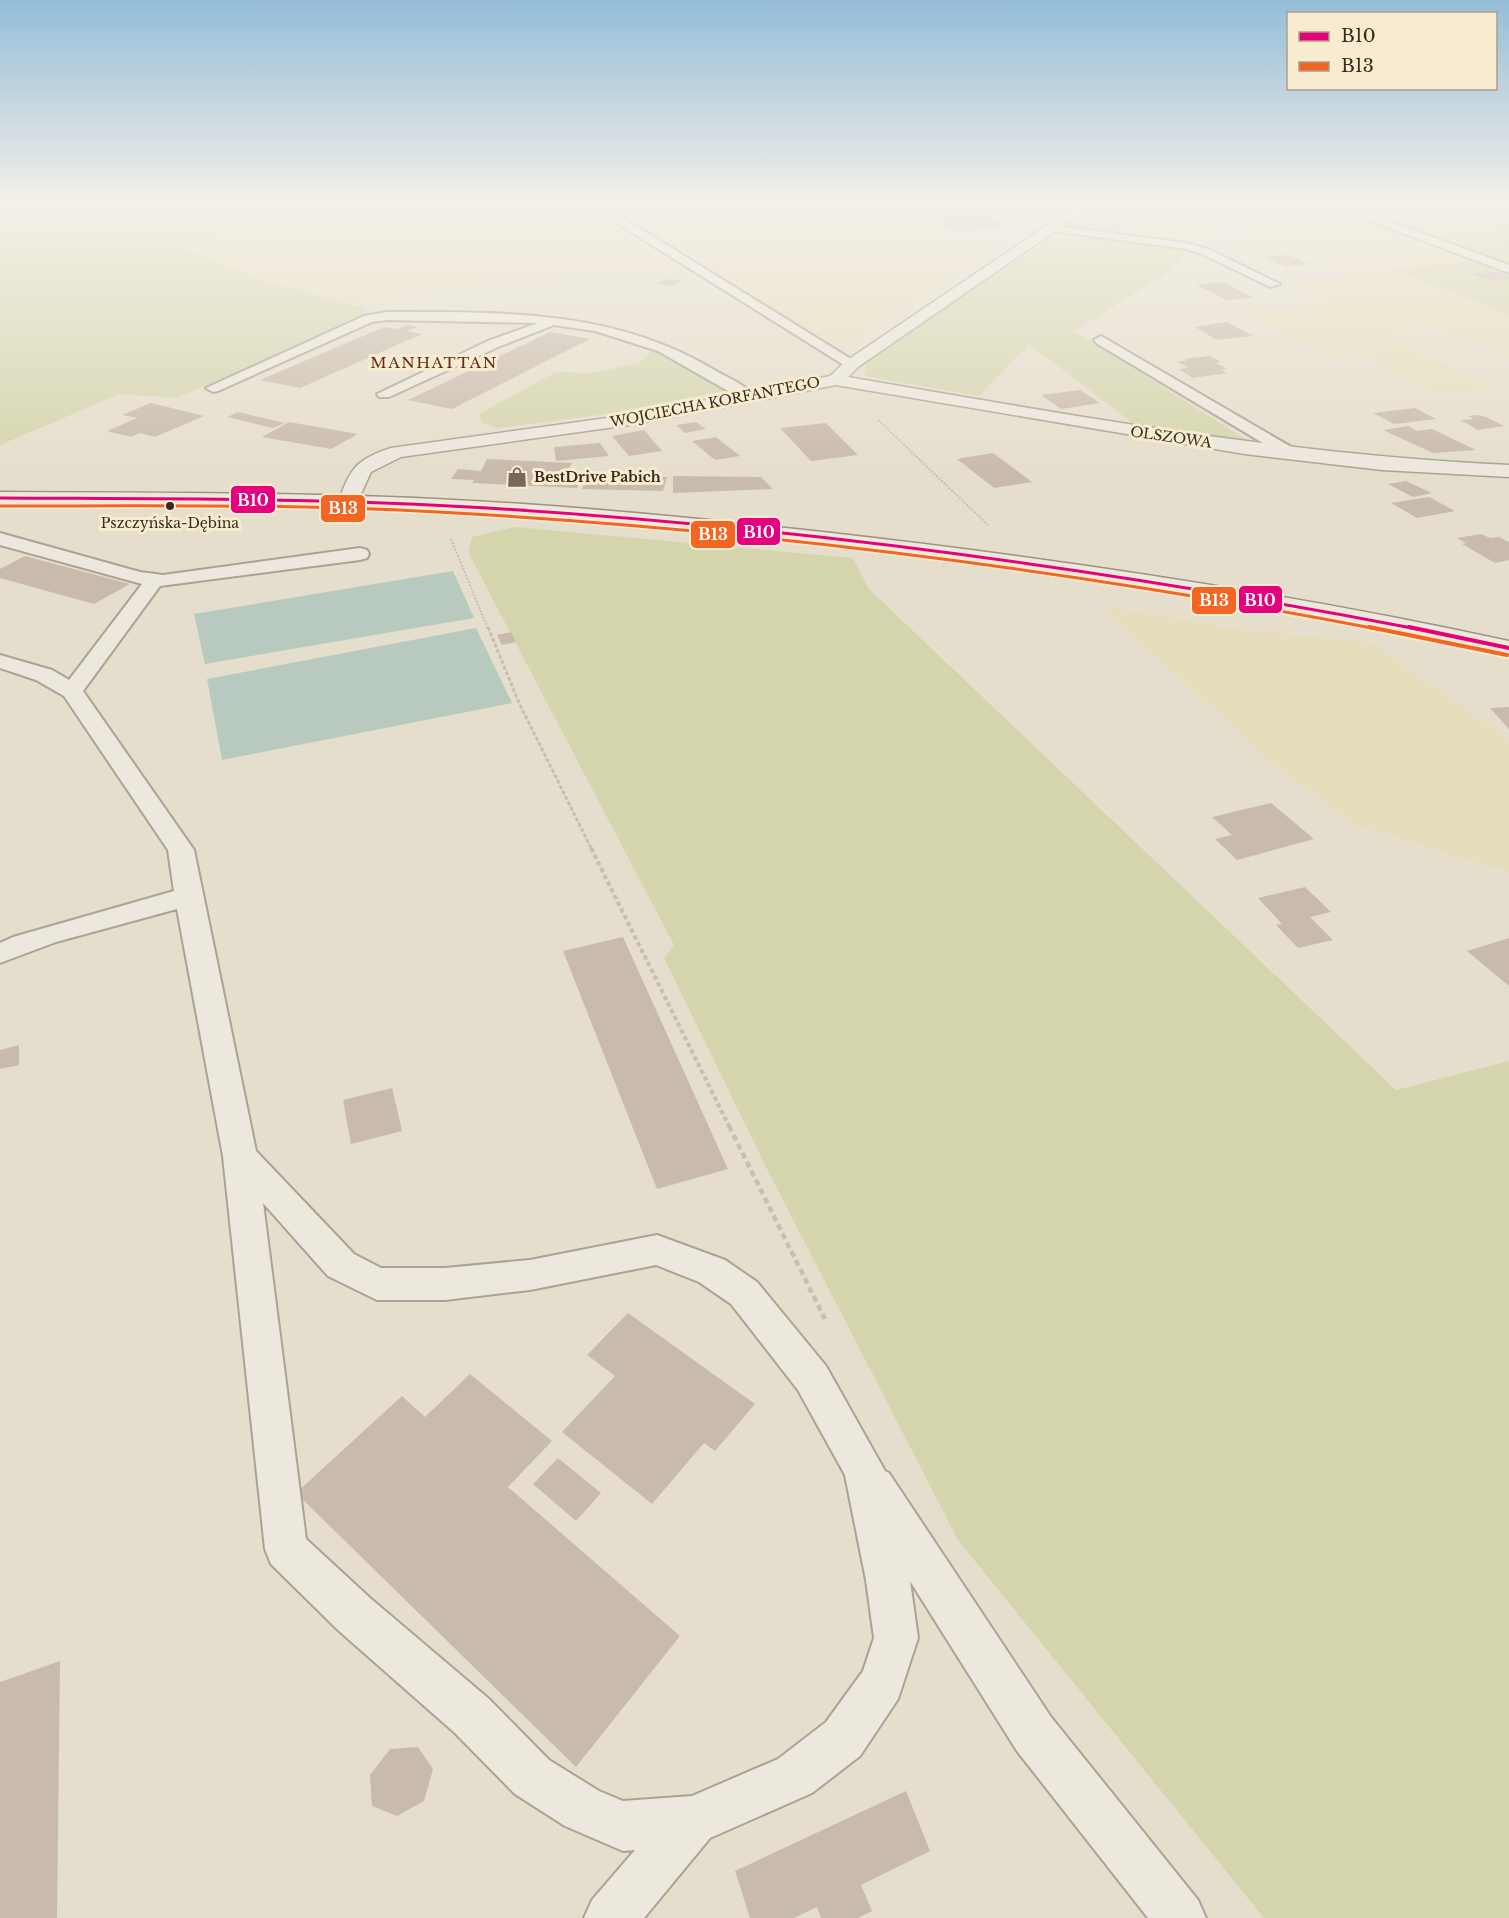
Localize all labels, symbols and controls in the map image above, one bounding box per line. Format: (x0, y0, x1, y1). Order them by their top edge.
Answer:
legend (1287, 12, 1497, 90)
text: B10 (1341, 25, 1376, 47)
text: B13 (1341, 55, 1374, 77)
district label: MANHATTAN (370, 353, 498, 372)
street label: WOJCIECHA KORFANTEGO (608, 373, 821, 431)
street label: OLSZOWA (1129, 422, 1213, 452)
shop icon: BestDrive Pabich (505, 465, 529, 489)
place label: BestDrive Pabich (534, 468, 661, 486)
line badge: B10 (230, 485, 276, 514)
text: B10 (237, 490, 269, 510)
line badge: B13 (320, 494, 366, 523)
text: B13 (328, 498, 358, 518)
marker: Pszczyńska-Dębina (164, 500, 176, 512)
place label: Pszczyńska-Dębina (101, 514, 239, 532)
line badge: B10 (736, 517, 781, 546)
line badge: B13 (690, 520, 736, 549)
text: B10 (743, 522, 775, 542)
text: B13 (698, 524, 728, 544)
line badge: B10 (1238, 585, 1283, 614)
line badge: B13 (1191, 586, 1237, 615)
text: B13 (1199, 590, 1229, 610)
text: B10 (1244, 590, 1276, 610)

